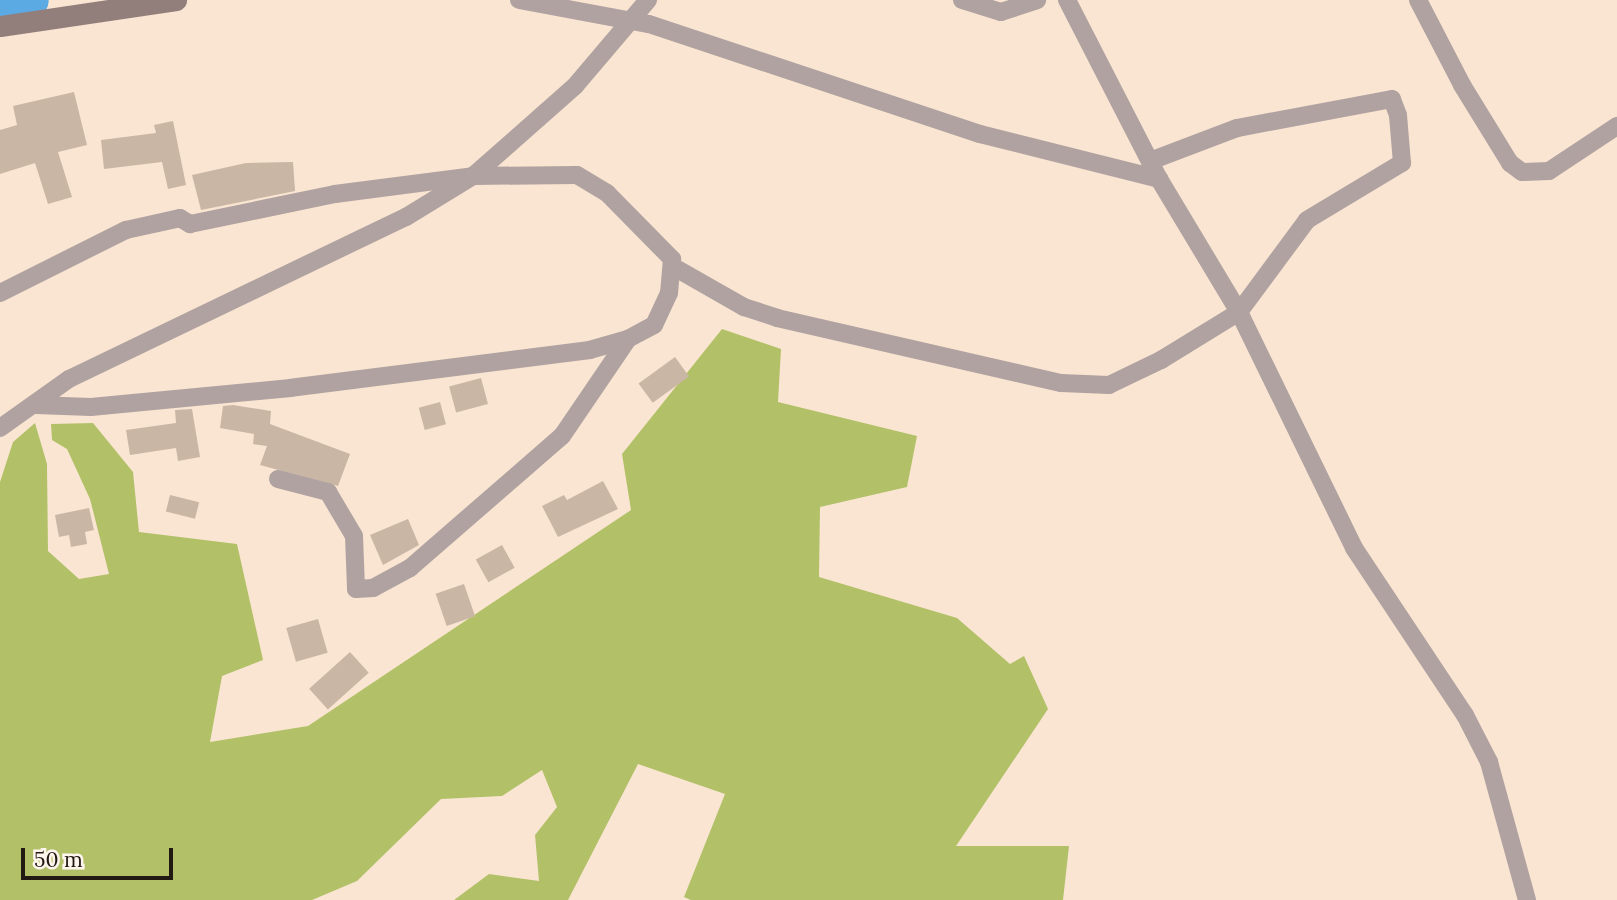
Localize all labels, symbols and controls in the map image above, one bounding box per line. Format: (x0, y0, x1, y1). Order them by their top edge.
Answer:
scale bar (24, 834, 177, 878)
text: 50 m (34, 846, 83, 873)

